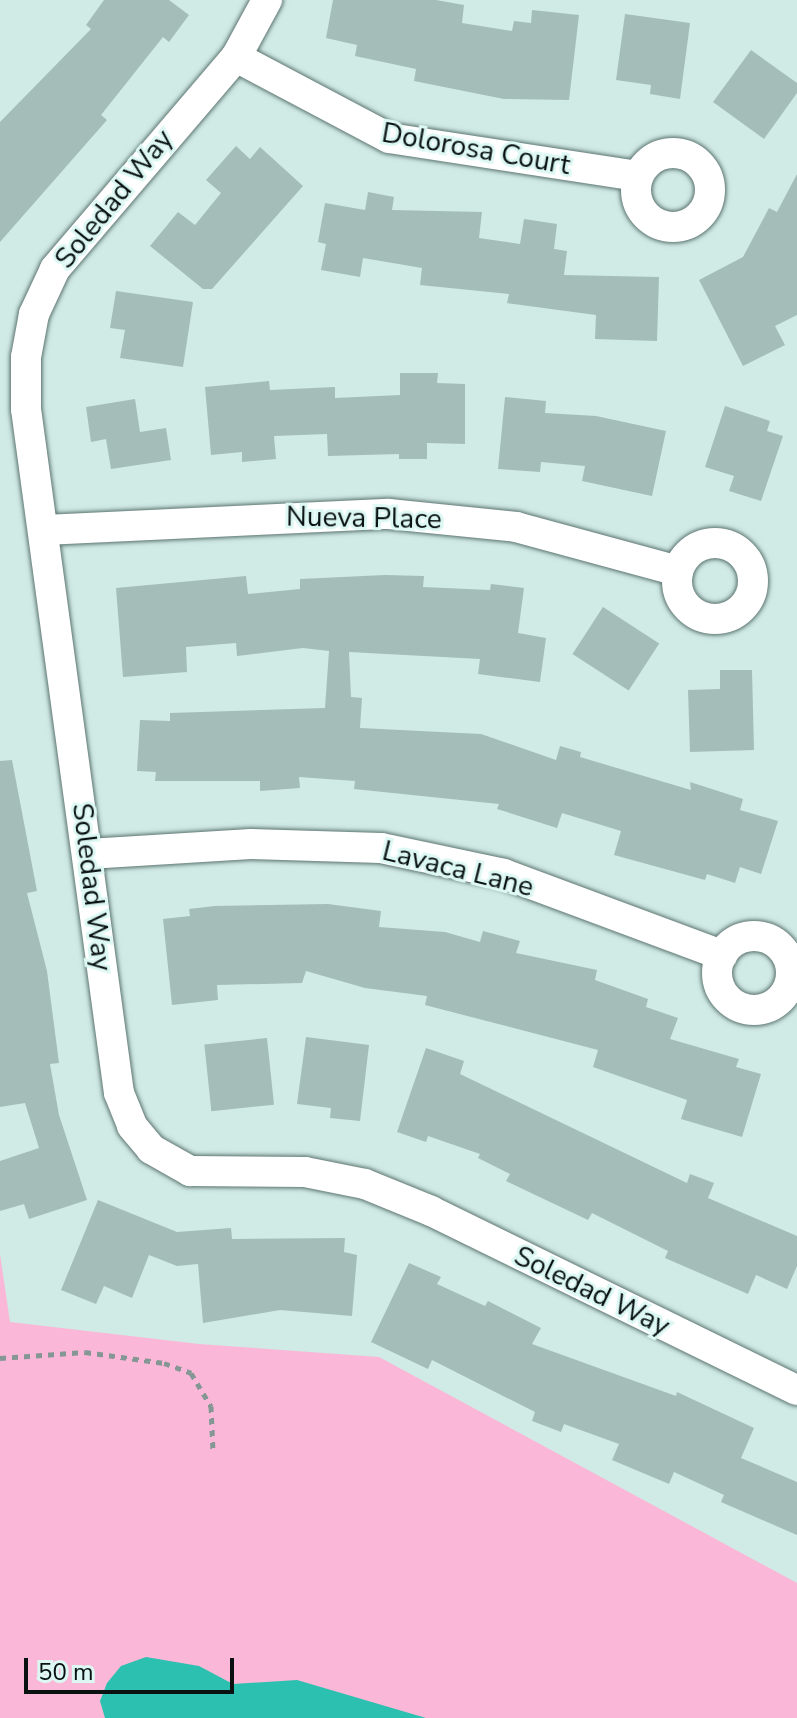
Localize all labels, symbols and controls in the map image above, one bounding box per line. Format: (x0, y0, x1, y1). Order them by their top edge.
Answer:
street label: Dolorosa Court (379, 116, 573, 182)
street label: Soledad Way (48, 123, 180, 275)
street label: Nueva Place (286, 500, 442, 536)
street label: Soledad Way (65, 801, 119, 973)
street label: Lavaca Lane (379, 834, 537, 904)
street label: Soledad Way (509, 1239, 675, 1343)
scale bar (28, 1642, 238, 1692)
text: 50 m (38, 1656, 94, 1688)

